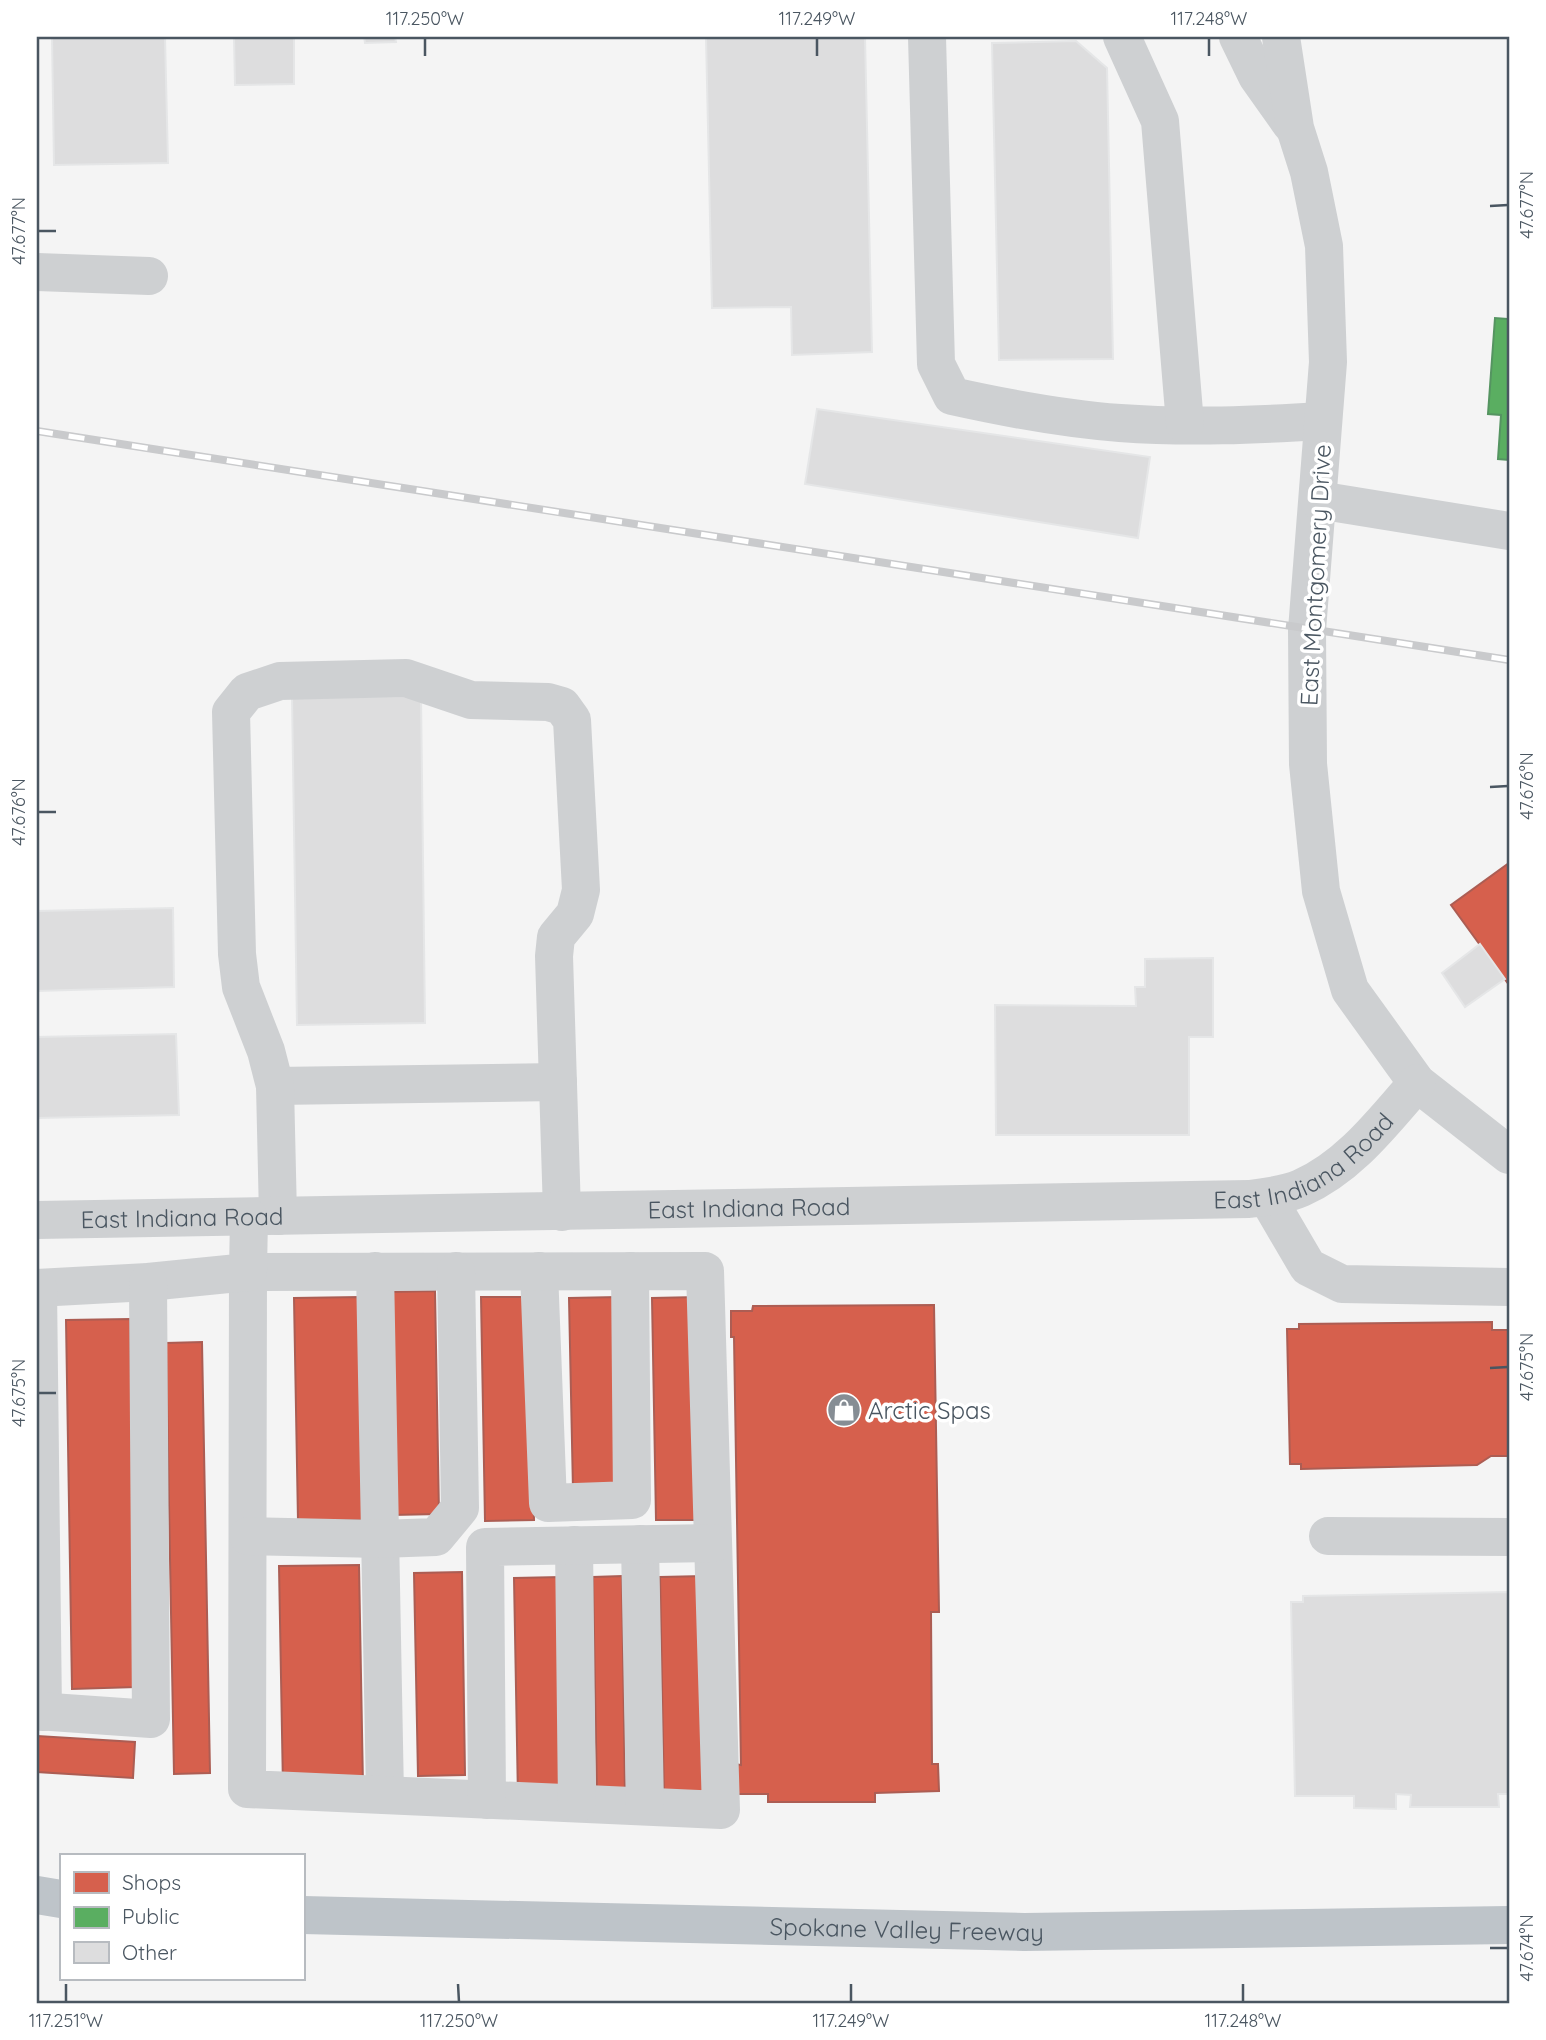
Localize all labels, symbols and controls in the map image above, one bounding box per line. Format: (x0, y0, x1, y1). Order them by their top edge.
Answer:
text: 117.250°W (386, 7, 464, 30)
text: 117.249°W (779, 7, 855, 30)
text: 117.248°W (1171, 7, 1247, 30)
text: 47.677°N (1515, 171, 1538, 239)
text: 47.677°N (7, 197, 30, 265)
street label: East Montgomery Drive (1293, 443, 1337, 707)
text: 47.676°N (1515, 752, 1538, 820)
text: 47.676°N (7, 778, 30, 846)
street label: East Indiana Road (1213, 1106, 1400, 1215)
street label: East Indiana Road (647, 1191, 851, 1224)
street label: East Indiana Road (80, 1201, 284, 1234)
text: 47.675°N (1515, 1333, 1538, 1401)
text: 47.675°N (7, 1359, 30, 1427)
shop icon: Arctic Spas (825, 1391, 863, 1429)
place label: Arctic Spas (868, 1395, 991, 1425)
legend (60, 1854, 304, 1980)
text: Shops (122, 1869, 181, 1895)
text: Public (122, 1903, 179, 1929)
street label: Spokane Valley Freeway (769, 1911, 1044, 1947)
text: 47.674°N (1515, 1914, 1538, 1982)
text: Other (122, 1939, 177, 1965)
text: 117.251°W (29, 2009, 103, 2032)
text: 117.250°W (420, 2009, 498, 2032)
text: 117.249°W (813, 2009, 889, 2032)
text: 117.248°W (1205, 2009, 1281, 2032)

